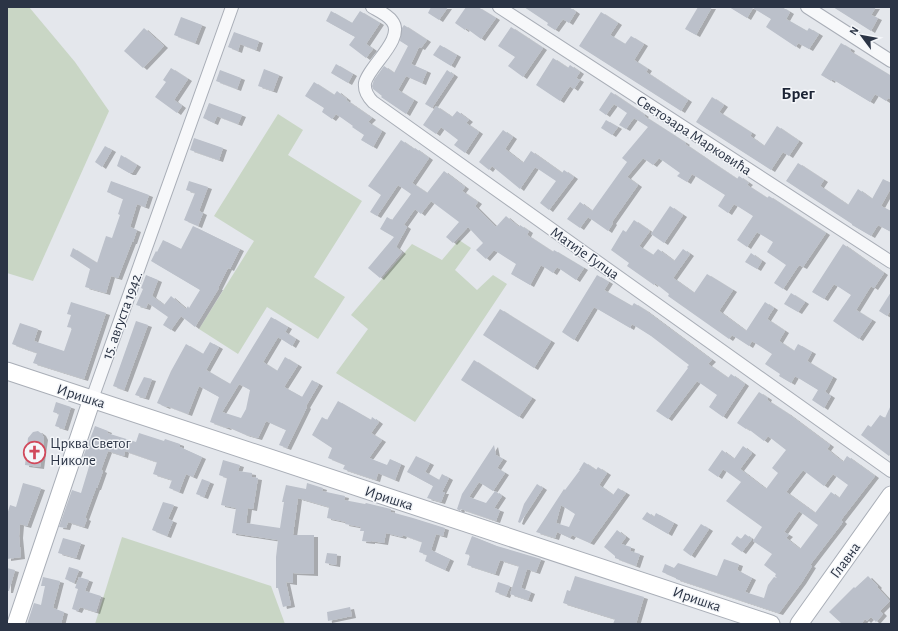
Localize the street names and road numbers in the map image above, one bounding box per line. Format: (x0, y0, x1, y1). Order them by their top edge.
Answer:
street label: Светозара Марковића (633, 93, 754, 178)
street label: Матије Гупца (548, 224, 622, 283)
street label: 15. августа 1942. (100, 269, 145, 361)
street label: Иришка (55, 382, 107, 411)
street label: Иришка (363, 484, 415, 513)
street label: Главна (827, 539, 863, 581)
street label: Иришка (671, 584, 723, 615)

